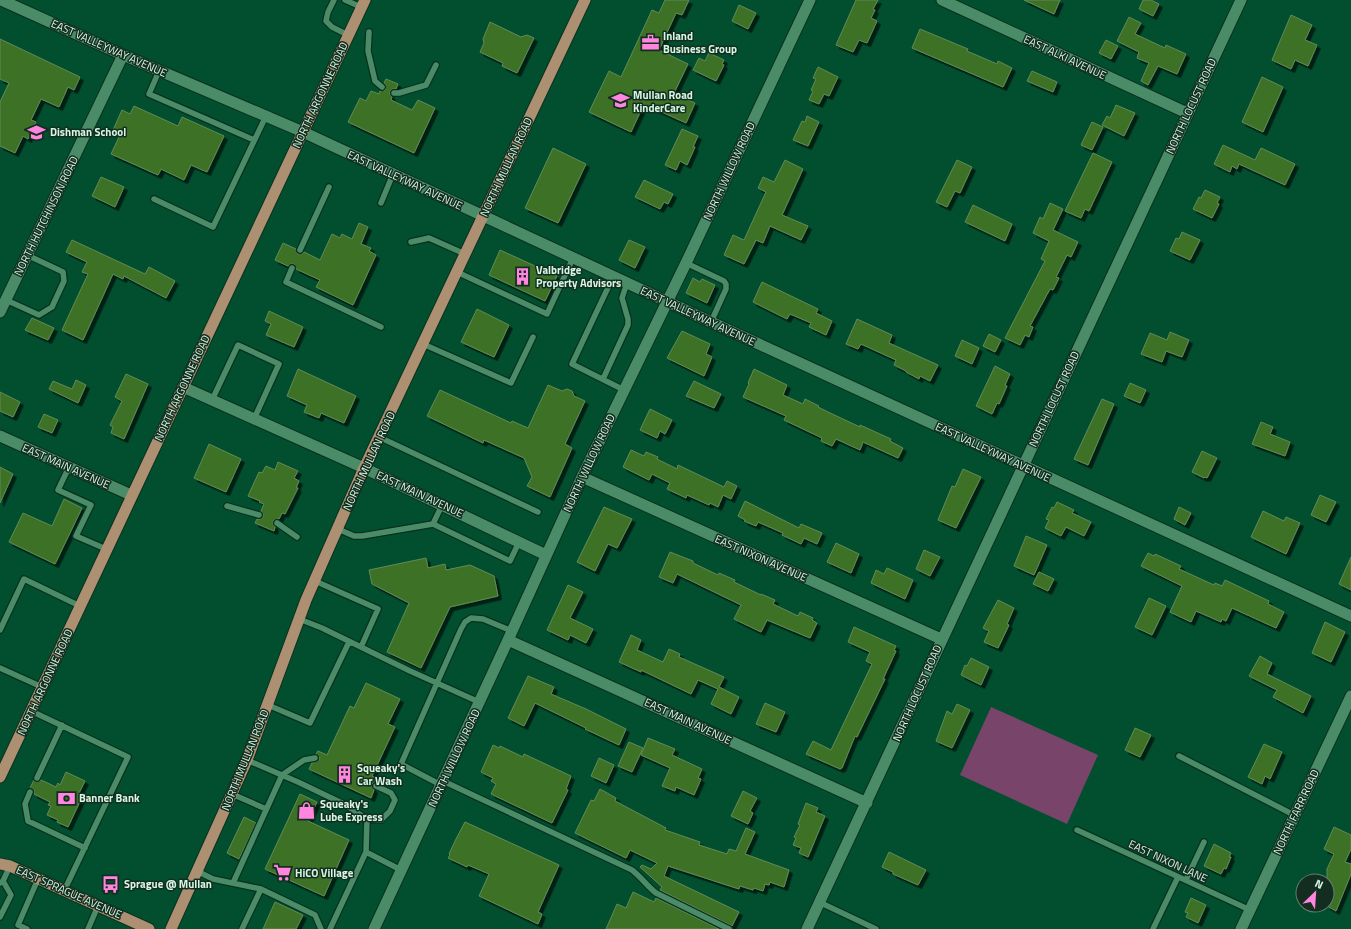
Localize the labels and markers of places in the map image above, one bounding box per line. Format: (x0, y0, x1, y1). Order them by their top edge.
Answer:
place label: Inland Business Group (663, 28, 737, 57)
office icon: Inland Business Group (640, 32, 660, 52)
place label: Mullan Road KinderCare (633, 87, 693, 116)
school or university icon: Mullan Road KinderCare (610, 91, 630, 111)
school or university icon: Dishman School (27, 122, 47, 142)
place label: Dishman School (50, 124, 126, 140)
place label: Valbridge Property Advisors (536, 262, 621, 291)
building icon: Valbridge Property Advisors (513, 266, 533, 286)
place label: Squeaky's Car Wash (357, 760, 405, 789)
building icon: Squeaky's Car Wash (334, 764, 354, 784)
bank icon: Banner Bank (56, 788, 76, 808)
place label: Banner Bank (79, 790, 140, 806)
place label: Squeaky's Lube Express (320, 796, 383, 825)
shop icon: Squeaky's Lube Express (297, 800, 317, 820)
supermarket icon: HiCO Village (272, 863, 292, 883)
place label: HiCO Village (295, 865, 354, 881)
bus stop icon: Sprague @ Mullan (101, 874, 121, 894)
place label: Sprague @ Mullan (124, 876, 212, 892)

